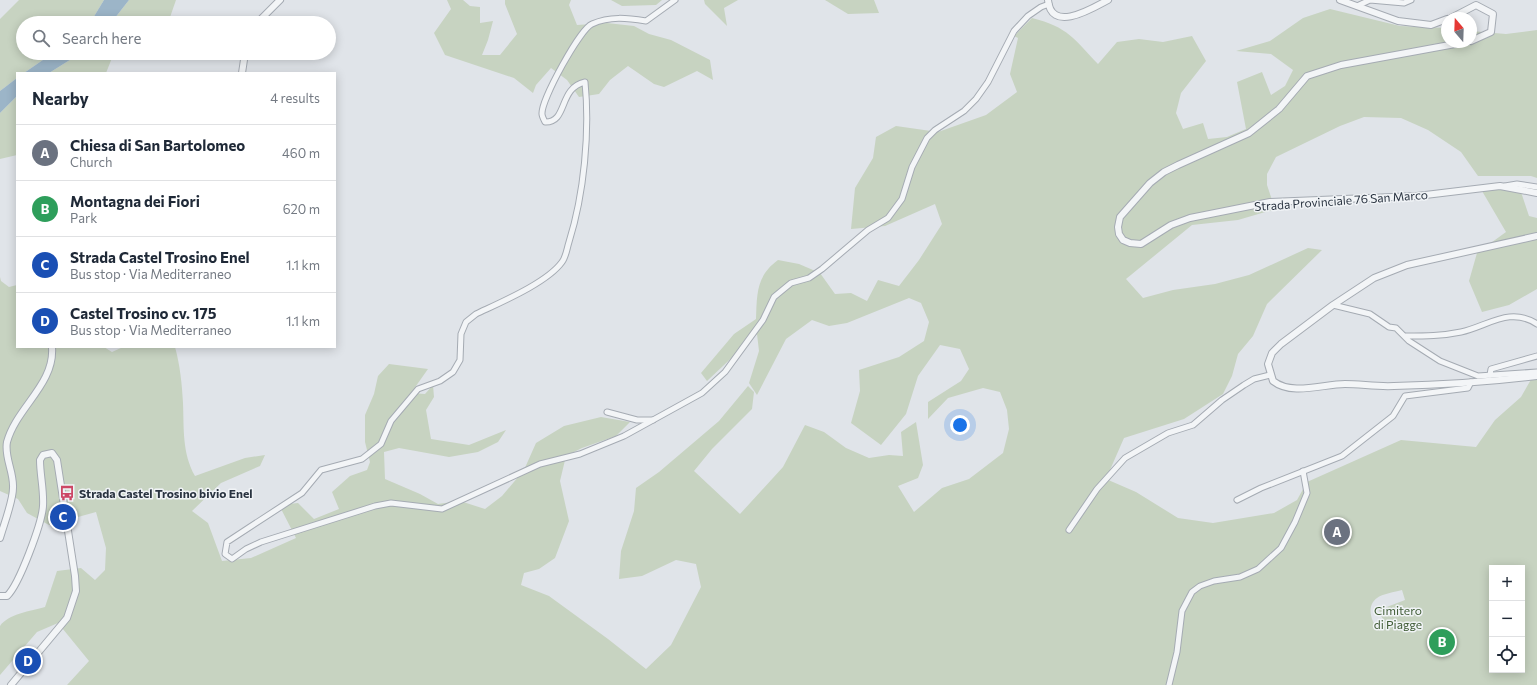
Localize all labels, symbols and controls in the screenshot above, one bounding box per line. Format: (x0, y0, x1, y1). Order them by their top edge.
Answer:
north arrow (1441, 12, 1477, 48)
search box (16, 16, 336, 60)
icon: search (30, 27, 52, 49)
text: Search here (62, 29, 141, 47)
text: Nearby (32, 88, 89, 109)
text: 4 results (270, 90, 320, 106)
text: Chiesa di San Bartolomeo (70, 136, 245, 154)
text: A (40, 145, 50, 161)
text: 460 m (282, 145, 320, 161)
text: Church (70, 154, 112, 170)
street label: Strada Provinciale 76 San Marco (1254, 187, 1428, 213)
text: Montagna dei Fiori (70, 192, 200, 210)
text: B (41, 201, 49, 217)
text: 620 m (283, 201, 320, 217)
text: Park (70, 210, 97, 226)
text: Strada Castel Trosino Enel (70, 248, 250, 266)
text: C (41, 257, 49, 273)
text: 1.1 km (286, 257, 320, 273)
text: Bus stop · Via Mediterraneo (70, 266, 232, 282)
text: Castel Trosino cv. 175 (70, 304, 216, 322)
text: D (40, 313, 50, 329)
text: 1.1 km (286, 313, 320, 329)
text: Bus stop · Via Mediterraneo (70, 322, 232, 338)
your location (950, 415, 970, 435)
bus stop icon: Strada Castel Trosino bivio Enel (58, 484, 76, 502)
place label: Strada Castel Trosino bivio Enel (79, 486, 253, 500)
pin: C (50, 502, 76, 532)
pin: A (1324, 517, 1350, 547)
map controls (1489, 565, 1525, 673)
button: + (1489, 565, 1525, 601)
button: − (1489, 601, 1525, 637)
park label: Cimitero di Piagge (1374, 603, 1422, 631)
pin: B (1429, 627, 1455, 657)
button: locate (1489, 637, 1525, 673)
pin: D (15, 646, 41, 676)

